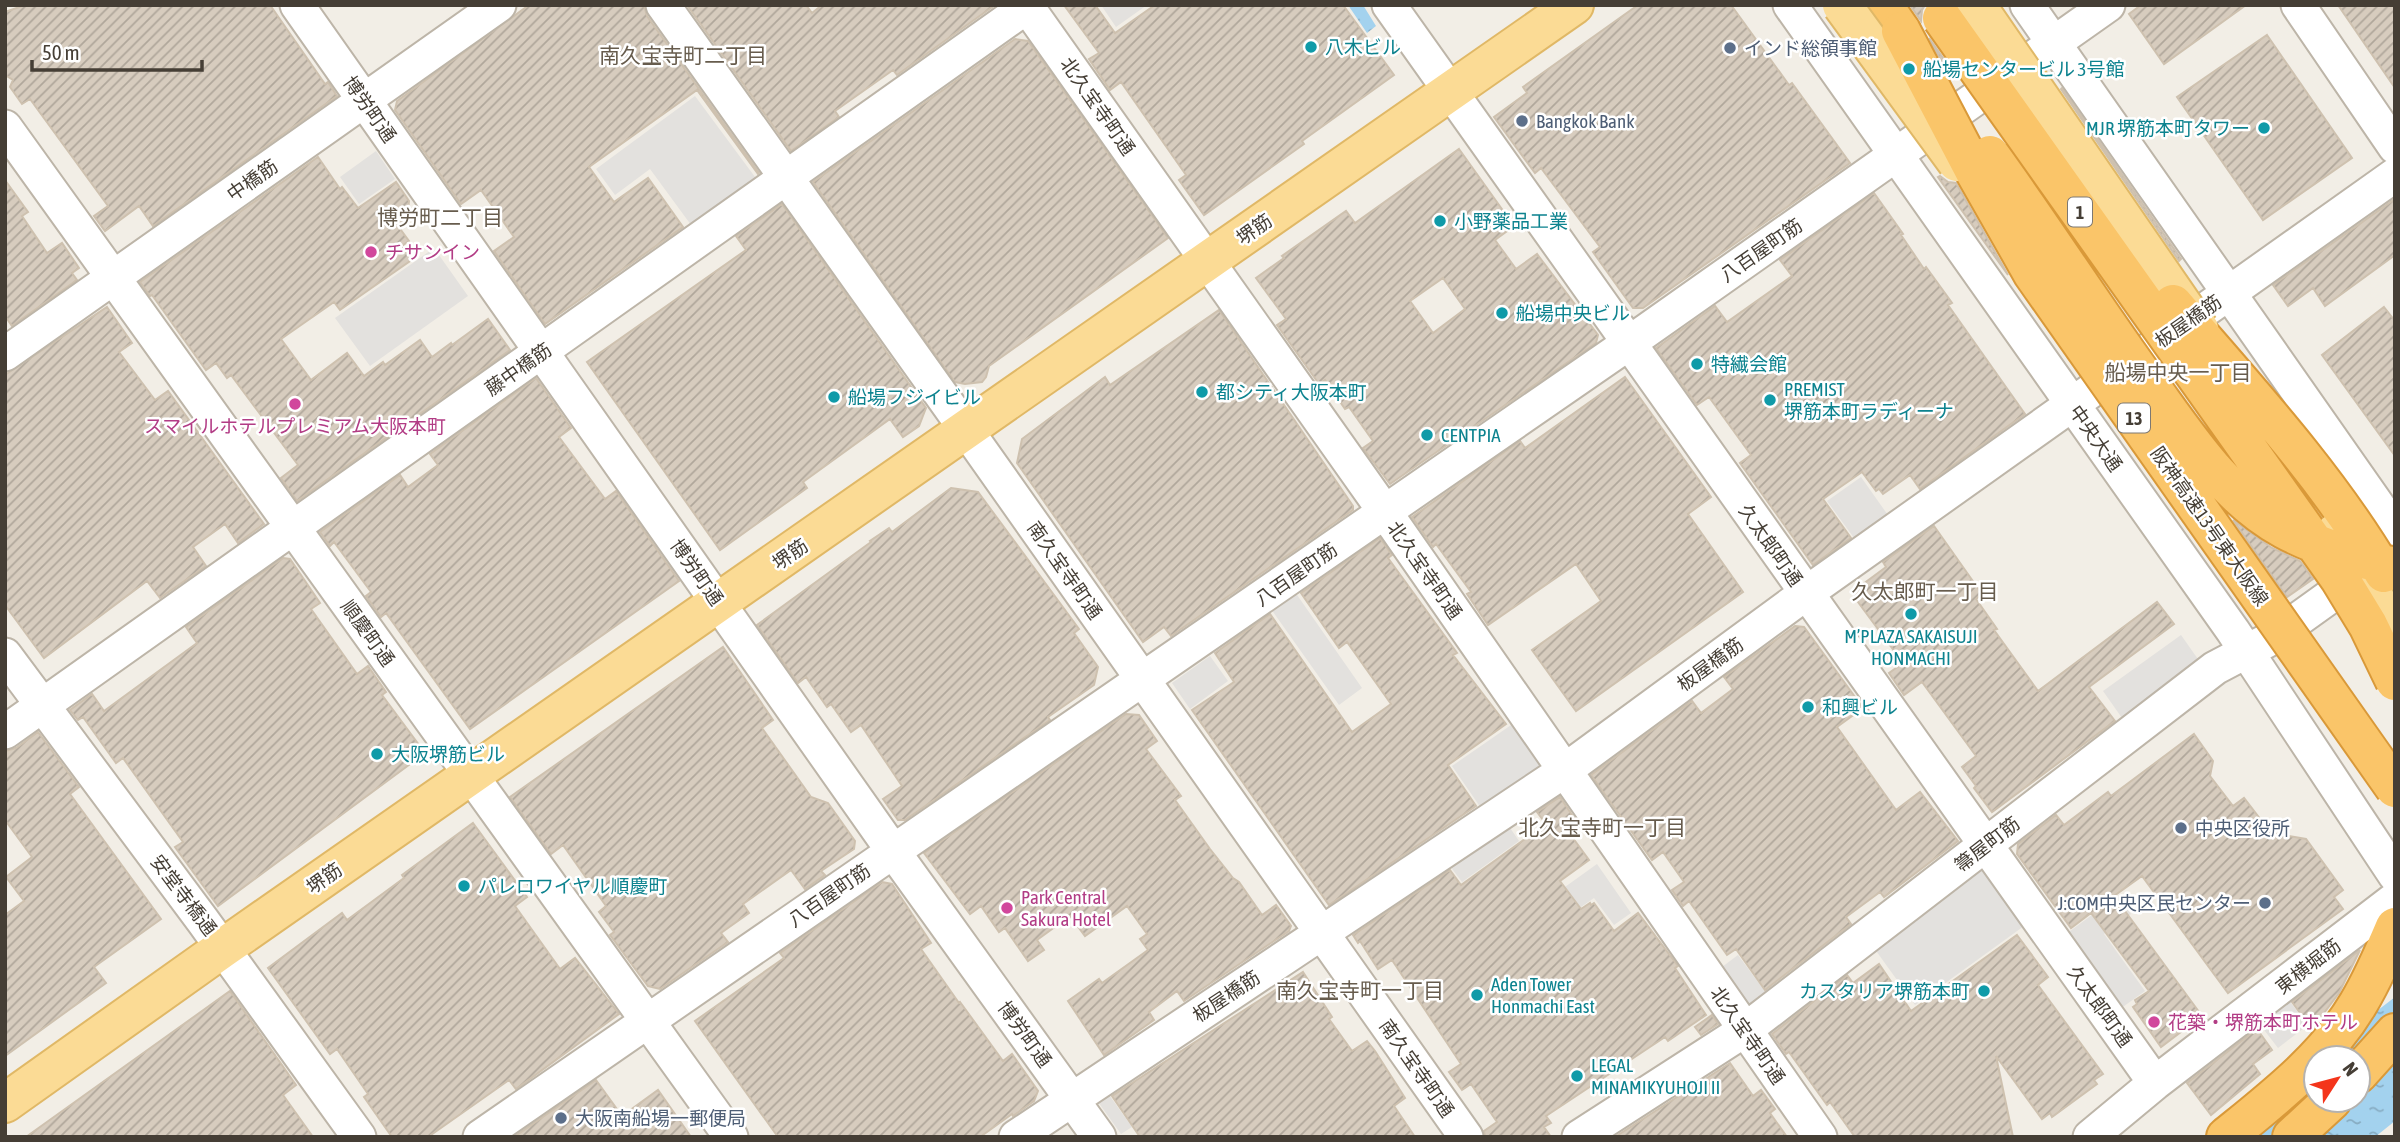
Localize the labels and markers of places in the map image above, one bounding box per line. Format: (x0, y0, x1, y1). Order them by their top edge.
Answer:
place label: 八木ビル (1325, 36, 1401, 58)
place label: インド総領事館 (1744, 37, 1877, 59)
marker: 八木ビル (1303, 39, 1319, 55)
marker: インド総領事館 (1722, 40, 1738, 56)
place label: 船場センタービル 3号館 (1923, 58, 2125, 80)
marker: 船場センタービル 3号館 (1901, 61, 1917, 77)
place label: Bangkok Bank (1536, 110, 1635, 132)
marker: Bangkok Bank (1514, 113, 1530, 129)
place label: MJR 堺筋本町タワー (2086, 117, 2250, 139)
marker: MJR 堺筋本町タワー (2256, 120, 2272, 136)
place label: 小野薬品工業 (1454, 210, 1568, 232)
marker: 小野薬品工業 (1432, 213, 1448, 229)
place label: チサンイン (385, 241, 480, 263)
marker: チサンイン (363, 244, 379, 260)
place label: 船場中央ビル (1516, 302, 1630, 324)
marker: 船場中央ビル (1494, 305, 1510, 321)
place label: 特繊会館 (1711, 353, 1787, 375)
marker: 特繊会館 (1689, 356, 1705, 372)
place label: PREMIST 堺筋本町ラディーナ (1784, 378, 1954, 422)
place label: 都シティ大阪本町 (1216, 381, 1367, 403)
marker: 都シティ大阪本町 (1194, 384, 1210, 400)
place label: 船場フジイビル (848, 386, 981, 408)
marker: 船場フジイビル (826, 389, 842, 405)
marker: PREMIST 堺筋本町ラディーナ (1762, 392, 1778, 408)
marker: スマイルホテルプレミアム大阪本町 (287, 396, 303, 412)
place label: スマイルホテルプレミアム大阪本町 (144, 415, 446, 437)
place label: CENTPIA (1441, 424, 1501, 446)
marker: CENTPIA (1419, 427, 1435, 443)
marker: M’PLAZA SAKAISUJI HONMACHI (1903, 606, 1919, 622)
place label: M’PLAZA SAKAISUJI HONMACHI (1844, 625, 1978, 669)
place label: 和興ビル (1822, 696, 1898, 718)
marker: 和興ビル (1800, 699, 1816, 715)
place label: 大阪堺筋ビル (391, 743, 505, 765)
marker: 大阪堺筋ビル (369, 746, 385, 762)
place label: 中央区役所 (2195, 817, 2290, 839)
marker: 中央区役所 (2173, 820, 2189, 836)
place label: パレロワイヤル順慶町 (478, 875, 667, 897)
marker: パレロワイヤル順慶町 (456, 878, 472, 894)
place label: Park Central Sakura Hotel (1021, 886, 1111, 930)
place label: J:COM中央区民センター (2058, 892, 2251, 914)
marker: J:COM中央区民センター (2257, 895, 2273, 911)
marker: Park Central Sakura Hotel (999, 900, 1015, 916)
place label: Aden Tower Honmachi East (1491, 973, 1595, 1017)
place label: カスタリア堺筋本町 (1799, 980, 1970, 1002)
marker: カスタリア堺筋本町 (1976, 983, 1992, 999)
marker: Aden Tower Honmachi East (1469, 987, 1485, 1003)
place label: 花築・堺筋本町ホテル (2168, 1011, 2358, 1033)
marker: 花築・堺筋本町ホテル (2146, 1014, 2162, 1030)
place label: LEGAL MINAMIKYUHOJI II (1591, 1054, 1720, 1098)
marker: LEGAL MINAMIKYUHOJI II (1569, 1068, 1585, 1084)
place label: 大阪南船場一郵便局 (575, 1107, 746, 1129)
marker: 大阪南船場一郵便局 (553, 1110, 569, 1126)

